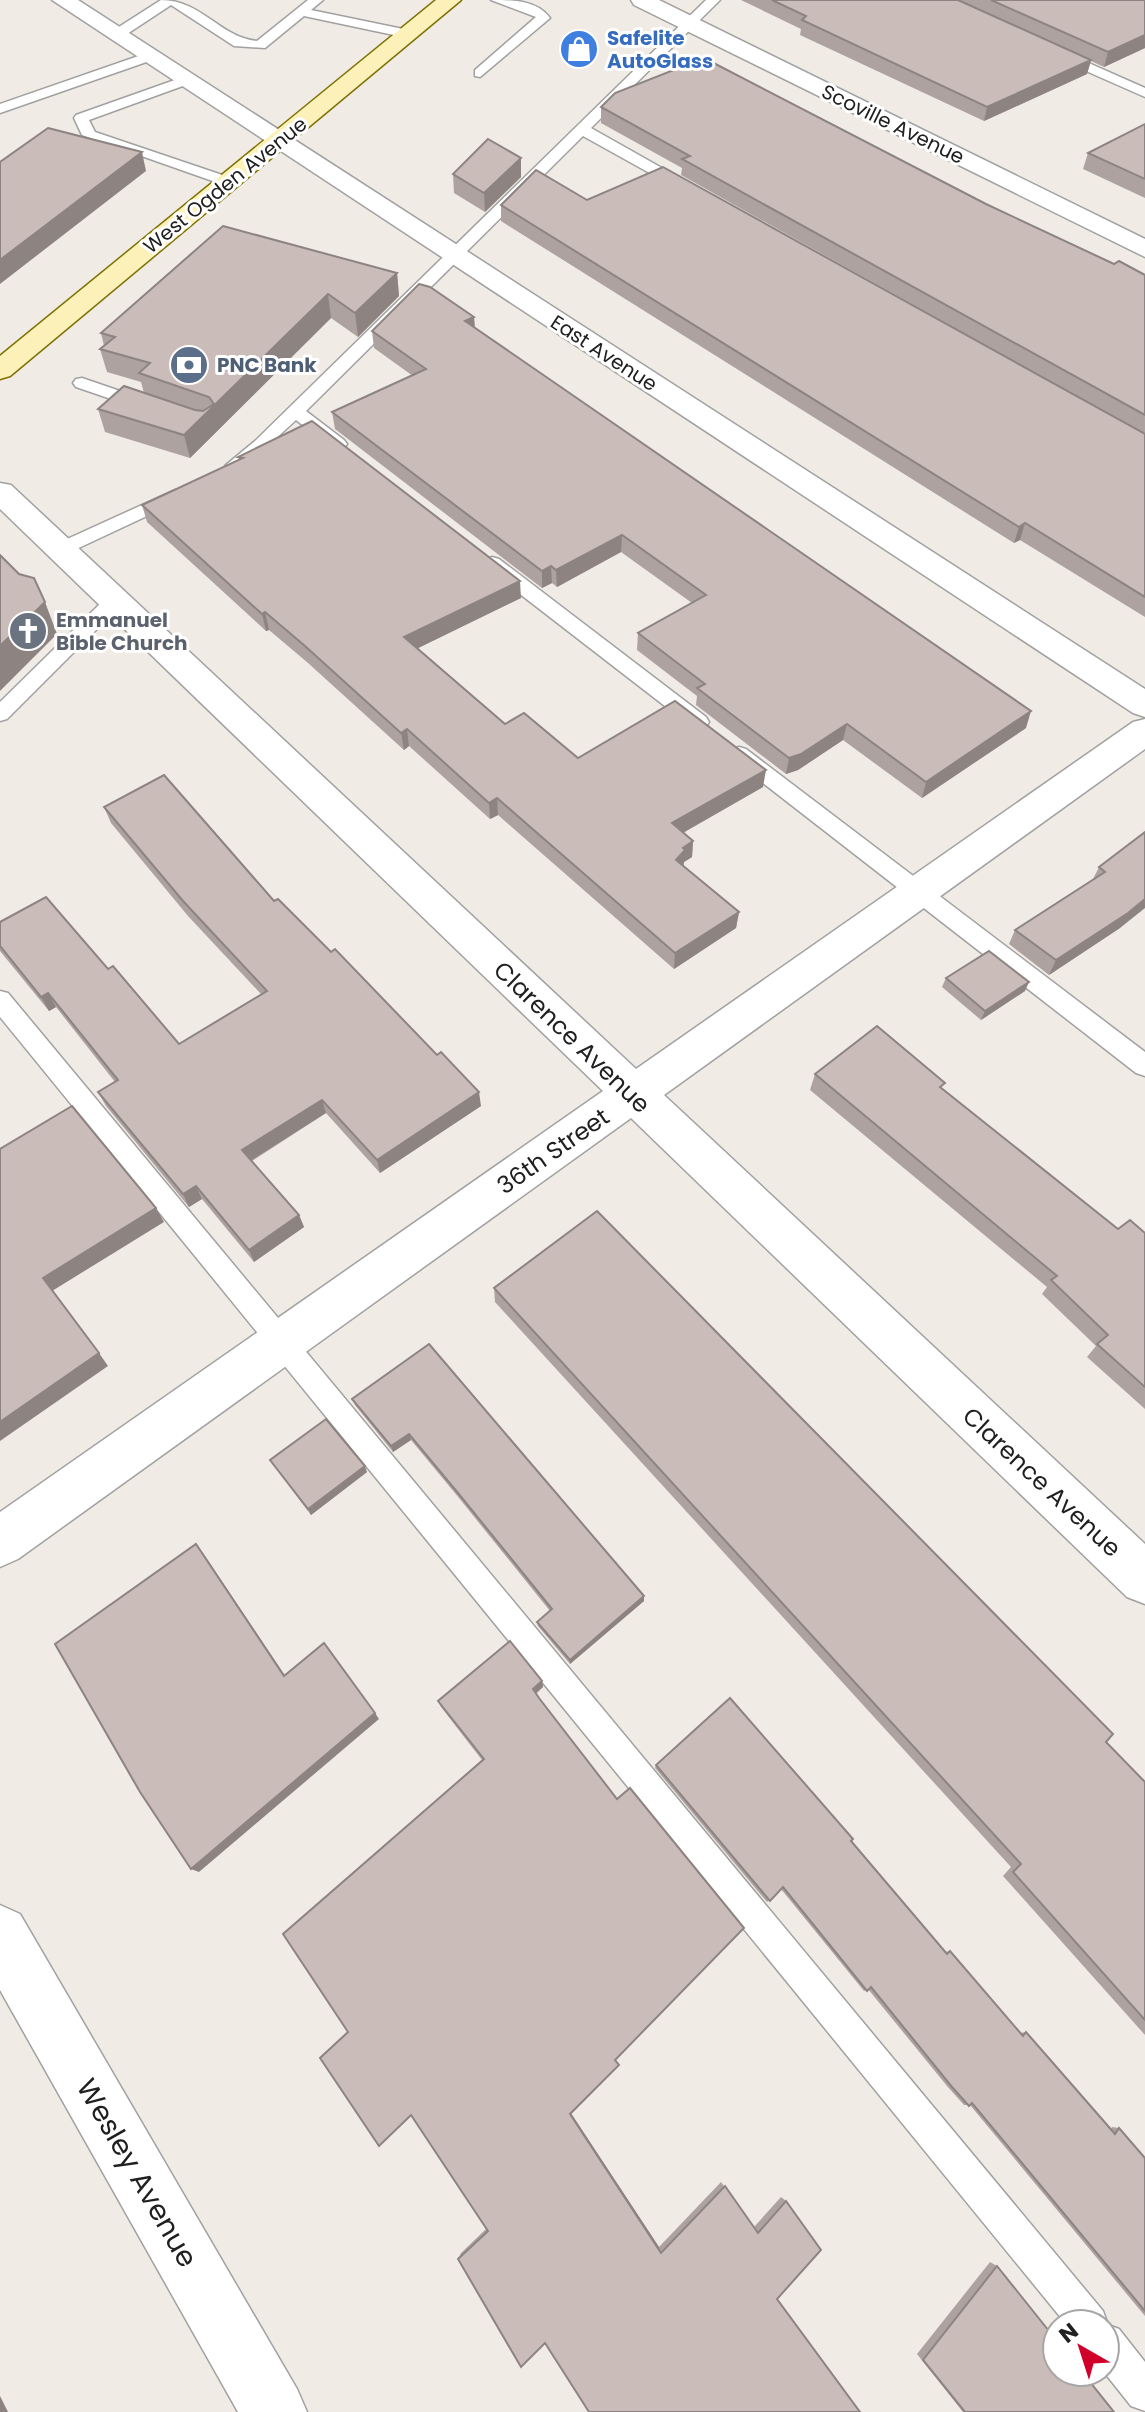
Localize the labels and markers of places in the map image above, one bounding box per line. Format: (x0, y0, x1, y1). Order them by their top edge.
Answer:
place label: Safelite AutoGlass (607, 24, 713, 75)
shop icon: Safelite AutoGlass (558, 28, 600, 70)
bank icon: PNC Bank (168, 344, 210, 386)
place label: PNC Bank (217, 351, 317, 379)
place label: Emmanuel Bible Church (56, 606, 187, 657)
church icon: Emmanuel Bible Church (7, 610, 49, 652)

